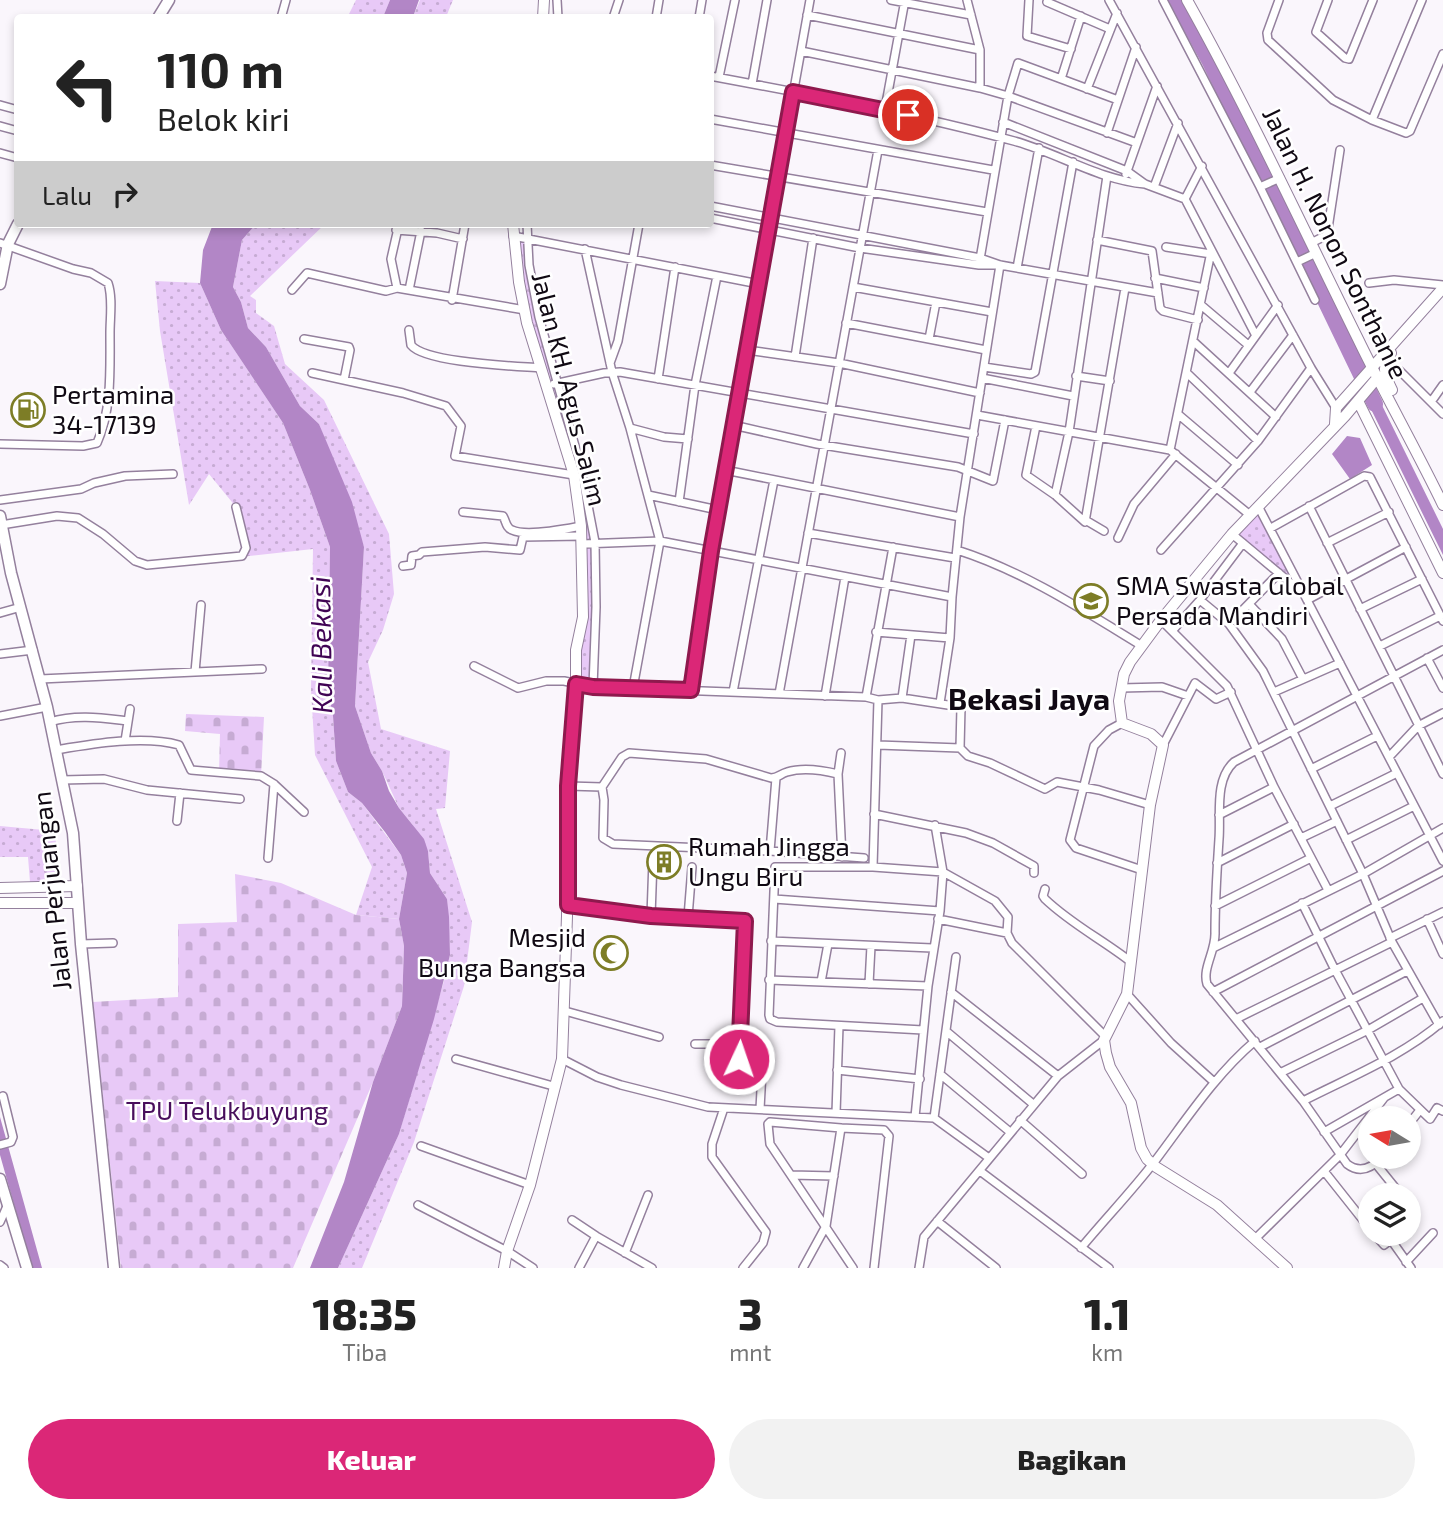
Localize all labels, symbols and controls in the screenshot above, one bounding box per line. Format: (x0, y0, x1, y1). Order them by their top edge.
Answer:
text: 110 m (157, 39, 284, 98)
icon: left (42, 42, 133, 133)
pin (878, 85, 938, 145)
icon: arrive (889, 96, 927, 134)
text: Belok kiri (157, 99, 290, 137)
street label: Jalan H. Nonon Sonthanie (1257, 102, 1416, 383)
icon: right (106, 175, 144, 213)
text: Lalu (42, 179, 92, 210)
street label: Jalan KH. Agus Salim (526, 268, 615, 509)
place label: Pertamina 34-17139 (52, 378, 174, 439)
fuel station icon: Pertamina 34-17139 (9, 391, 47, 429)
place label: SMA Swasta Global Persada Mandiri (1116, 569, 1344, 630)
water label: Kali Bekasi (302, 576, 338, 714)
school or university icon: SMA Swasta Global Persada Mandiri (1072, 582, 1110, 620)
district label: Bekasi Jaya (948, 680, 1110, 717)
street label: Jalan Perjuangan (25, 790, 76, 992)
place label: Rumah Jingga Ungu Biru (688, 830, 850, 891)
building icon: Rumah Jingga Ungu Biru (645, 843, 683, 881)
place label: Mesjid Bunga Bangsa (418, 921, 586, 982)
mosque icon: Mesjid Bunga Bangsa (592, 934, 630, 972)
position arrow (702, 1022, 776, 1096)
park label: TPU Telukbuyung (126, 1094, 328, 1125)
north arrow (1358, 1106, 1421, 1169)
map controls (1358, 1106, 1421, 1246)
button: layers (1358, 1183, 1421, 1246)
text: 18:35 (312, 1288, 417, 1338)
text: 3 (738, 1288, 762, 1338)
text: 1.1 (1084, 1288, 1131, 1338)
text: Tiba (342, 1338, 387, 1366)
text: mnt (729, 1338, 772, 1366)
text: km (1091, 1338, 1123, 1366)
button: Keluar (28, 1419, 715, 1499)
button: Bagikan (729, 1419, 1415, 1499)

